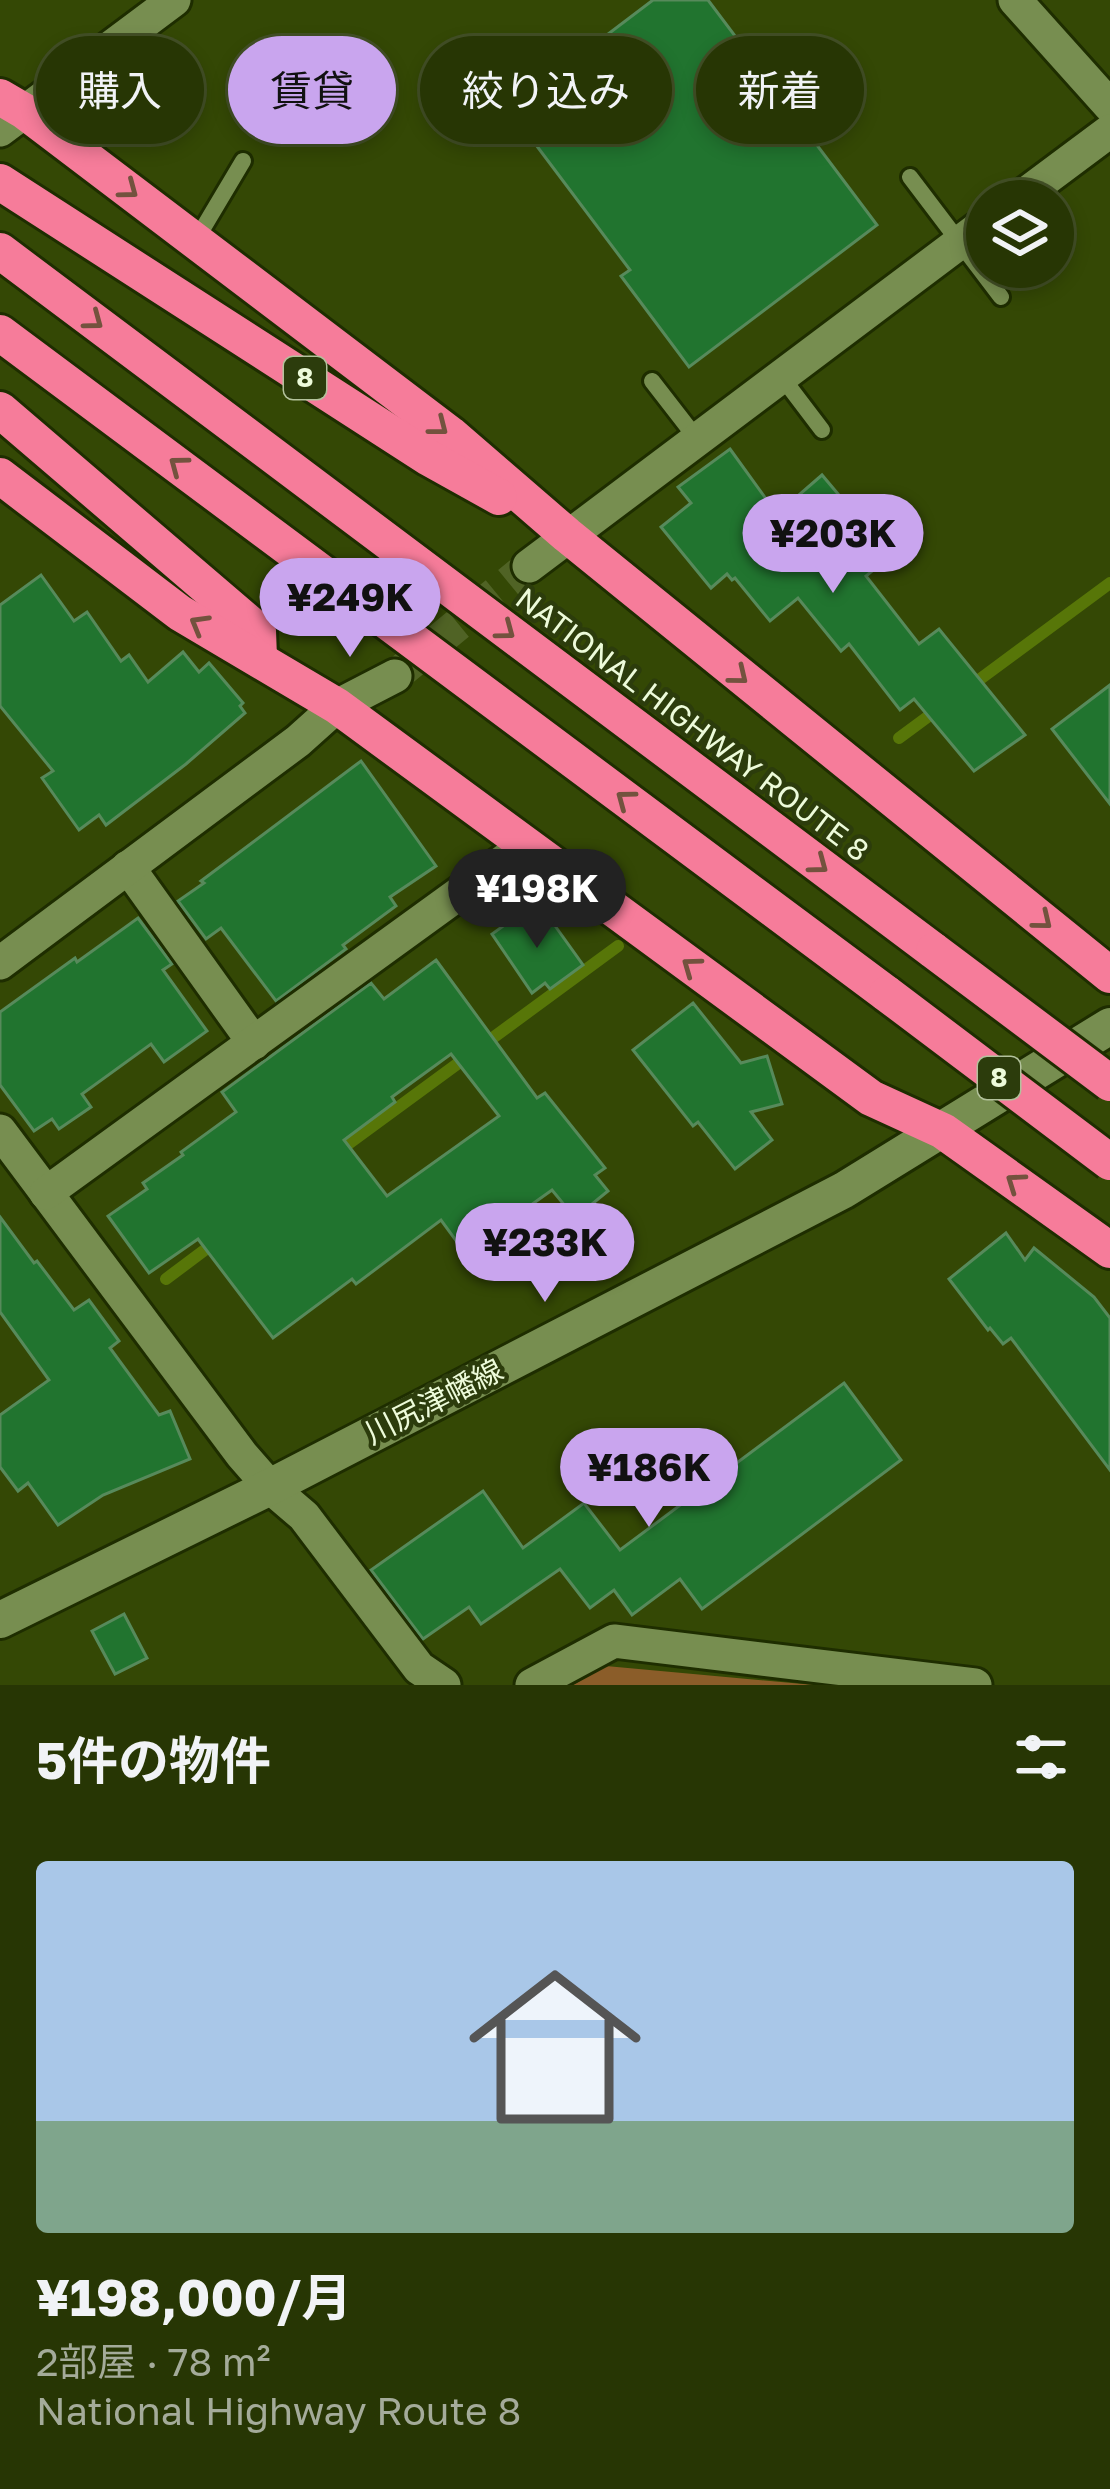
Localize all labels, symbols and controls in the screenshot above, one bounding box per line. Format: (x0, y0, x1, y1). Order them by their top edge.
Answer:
chip: 購入 (36, 36, 204, 144)
chip: 賃貸 (228, 36, 396, 144)
chip: 絞り込み (420, 36, 672, 144)
chip: 新着 (696, 36, 864, 144)
one-way arrow (115, 176, 137, 198)
map controls (966, 180, 1074, 288)
button: layers (966, 180, 1074, 288)
one-way arrow (80, 307, 102, 329)
road number: 8 (284, 357, 326, 399)
one-way arrow (426, 412, 448, 434)
one-way arrow (170, 458, 191, 480)
pin: ¥203K (749, 494, 917, 596)
text: ¥203K (770, 509, 896, 556)
pin: ¥249K (266, 558, 434, 660)
text: ¥249K (287, 573, 413, 620)
street label: NATIONAL HIGHWAY ROUTE 8 (509, 580, 876, 869)
one-way arrow (190, 615, 212, 638)
one-way arrow (493, 616, 515, 638)
one-way arrow (725, 661, 747, 683)
one-way arrow (617, 791, 638, 813)
pin: ¥198K (453, 849, 621, 951)
one-way arrow (805, 850, 827, 872)
text: ¥198K (475, 864, 599, 911)
one-way arrow (1029, 907, 1051, 928)
one-way arrow (683, 959, 704, 981)
road number: 8 (978, 1057, 1020, 1099)
one-way arrow (1006, 1174, 1028, 1196)
pin: ¥233K (461, 1203, 629, 1305)
text: ¥233K (482, 1218, 608, 1265)
street label: 川尻津幡線 (359, 1351, 509, 1451)
pin: ¥186K (565, 1428, 733, 1530)
text: ¥186K (587, 1443, 711, 1490)
icon: filters (1008, 1724, 1074, 1790)
text: 5件の物件 (36, 1729, 271, 1790)
icon: home (447, 1939, 663, 2155)
text: ¥198,000/月 (36, 2266, 352, 2327)
text: 2部屋 · 78 m² (36, 2338, 271, 2385)
text: National Highway Route 8 (36, 2387, 521, 2434)

